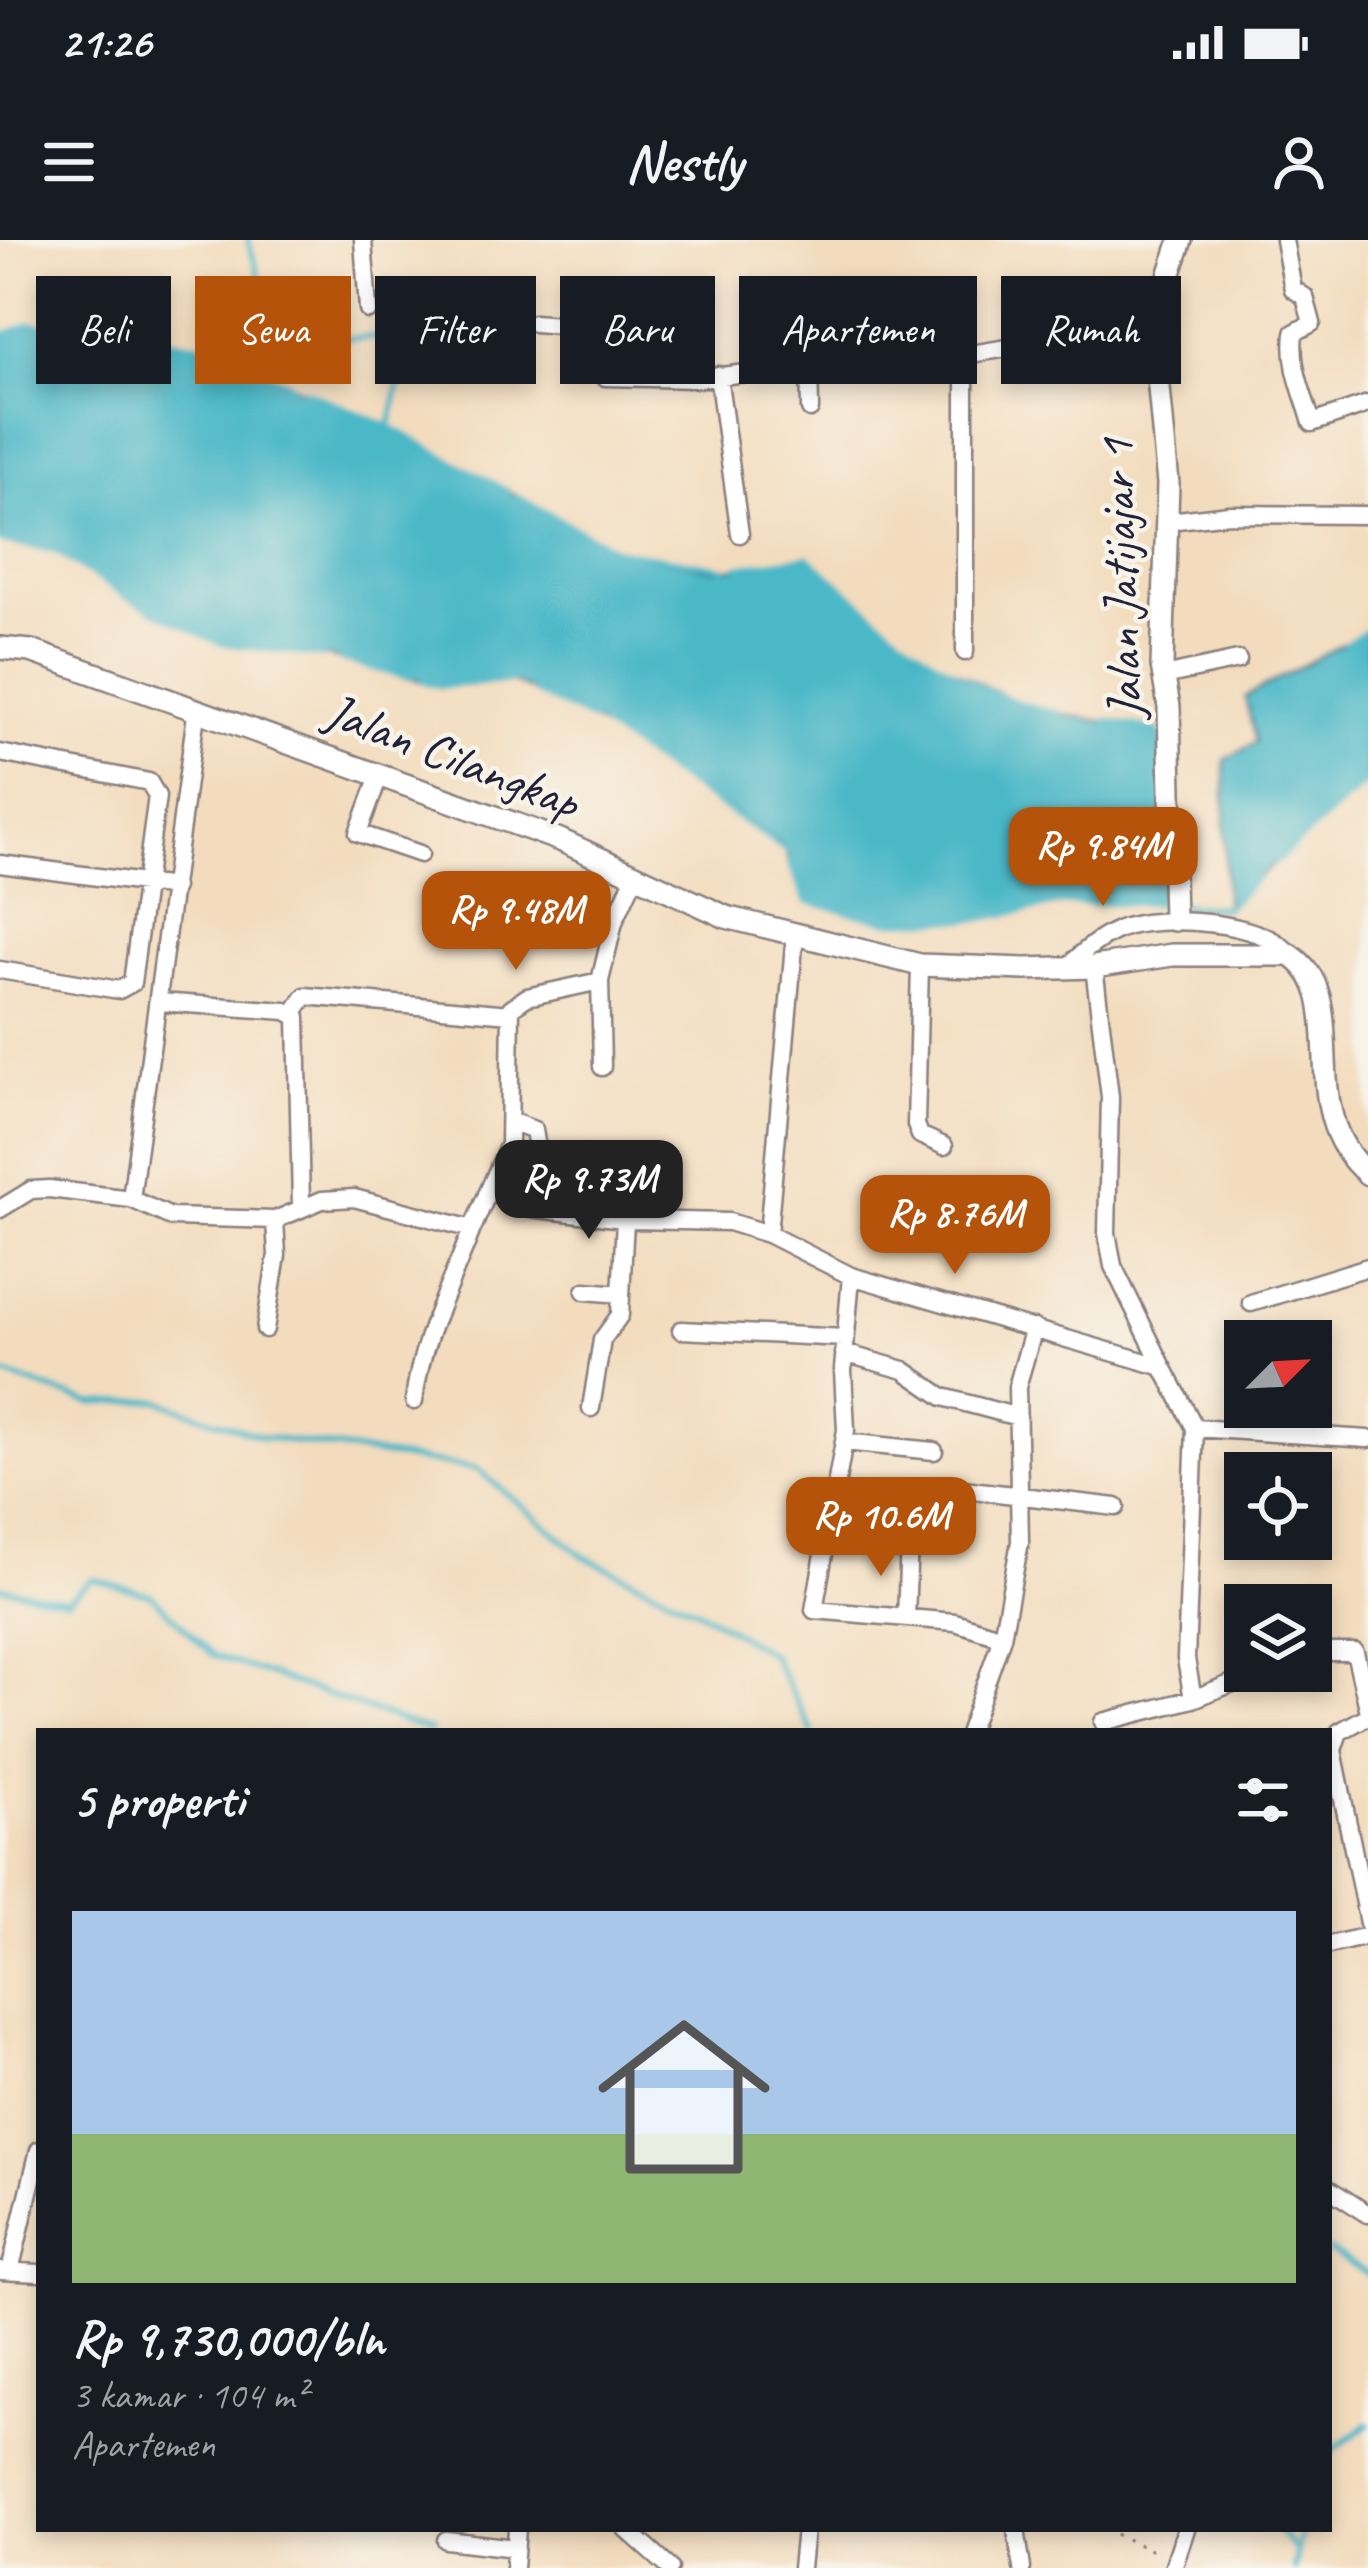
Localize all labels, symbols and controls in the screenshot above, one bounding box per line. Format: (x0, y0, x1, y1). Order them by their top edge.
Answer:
text: 21:26 (60, 14, 151, 71)
text: Nestly (626, 128, 742, 196)
icon: menu (36, 129, 102, 195)
icon: person (1266, 129, 1332, 195)
chip: Beli (36, 276, 171, 384)
chip: Sewa (195, 276, 351, 384)
chip: Filter (375, 276, 536, 384)
chip: Baru (560, 276, 715, 384)
chip: Apartemen (739, 276, 977, 384)
chip: Rumah (1001, 276, 1181, 384)
street label: Jalan Jatijajar 1 (1083, 435, 1157, 723)
street label: Jalan Cilangkap (314, 677, 591, 834)
pin: Rp 9.84M (979, 807, 1227, 909)
text: Rp 9.84M (1036, 821, 1170, 870)
pin: Rp 9.48M (392, 871, 640, 973)
text: Rp 9.48M (449, 885, 583, 934)
pin: Rp 9.73M (465, 1140, 713, 1242)
text: Rp 9.73M (522, 1154, 656, 1203)
pin: Rp 8.76M (831, 1175, 1079, 1277)
text: Rp 8.76M (887, 1189, 1023, 1238)
north arrow (1224, 1320, 1332, 1428)
map controls (1224, 1320, 1332, 1692)
button: locate (1224, 1452, 1332, 1560)
pin: Rp 10.6M (757, 1477, 1005, 1579)
text: Rp 10.6M (813, 1491, 949, 1540)
button: layers (1224, 1584, 1332, 1692)
icon: filters (1230, 1767, 1296, 1833)
text: 5 properti (72, 1768, 244, 1832)
icon: home (576, 1989, 792, 2205)
text: Rp 9,730,000/bln (72, 2307, 384, 2371)
text: 3 kamar · 104 m² (72, 2371, 306, 2420)
text: Apartemen (72, 2420, 215, 2469)

